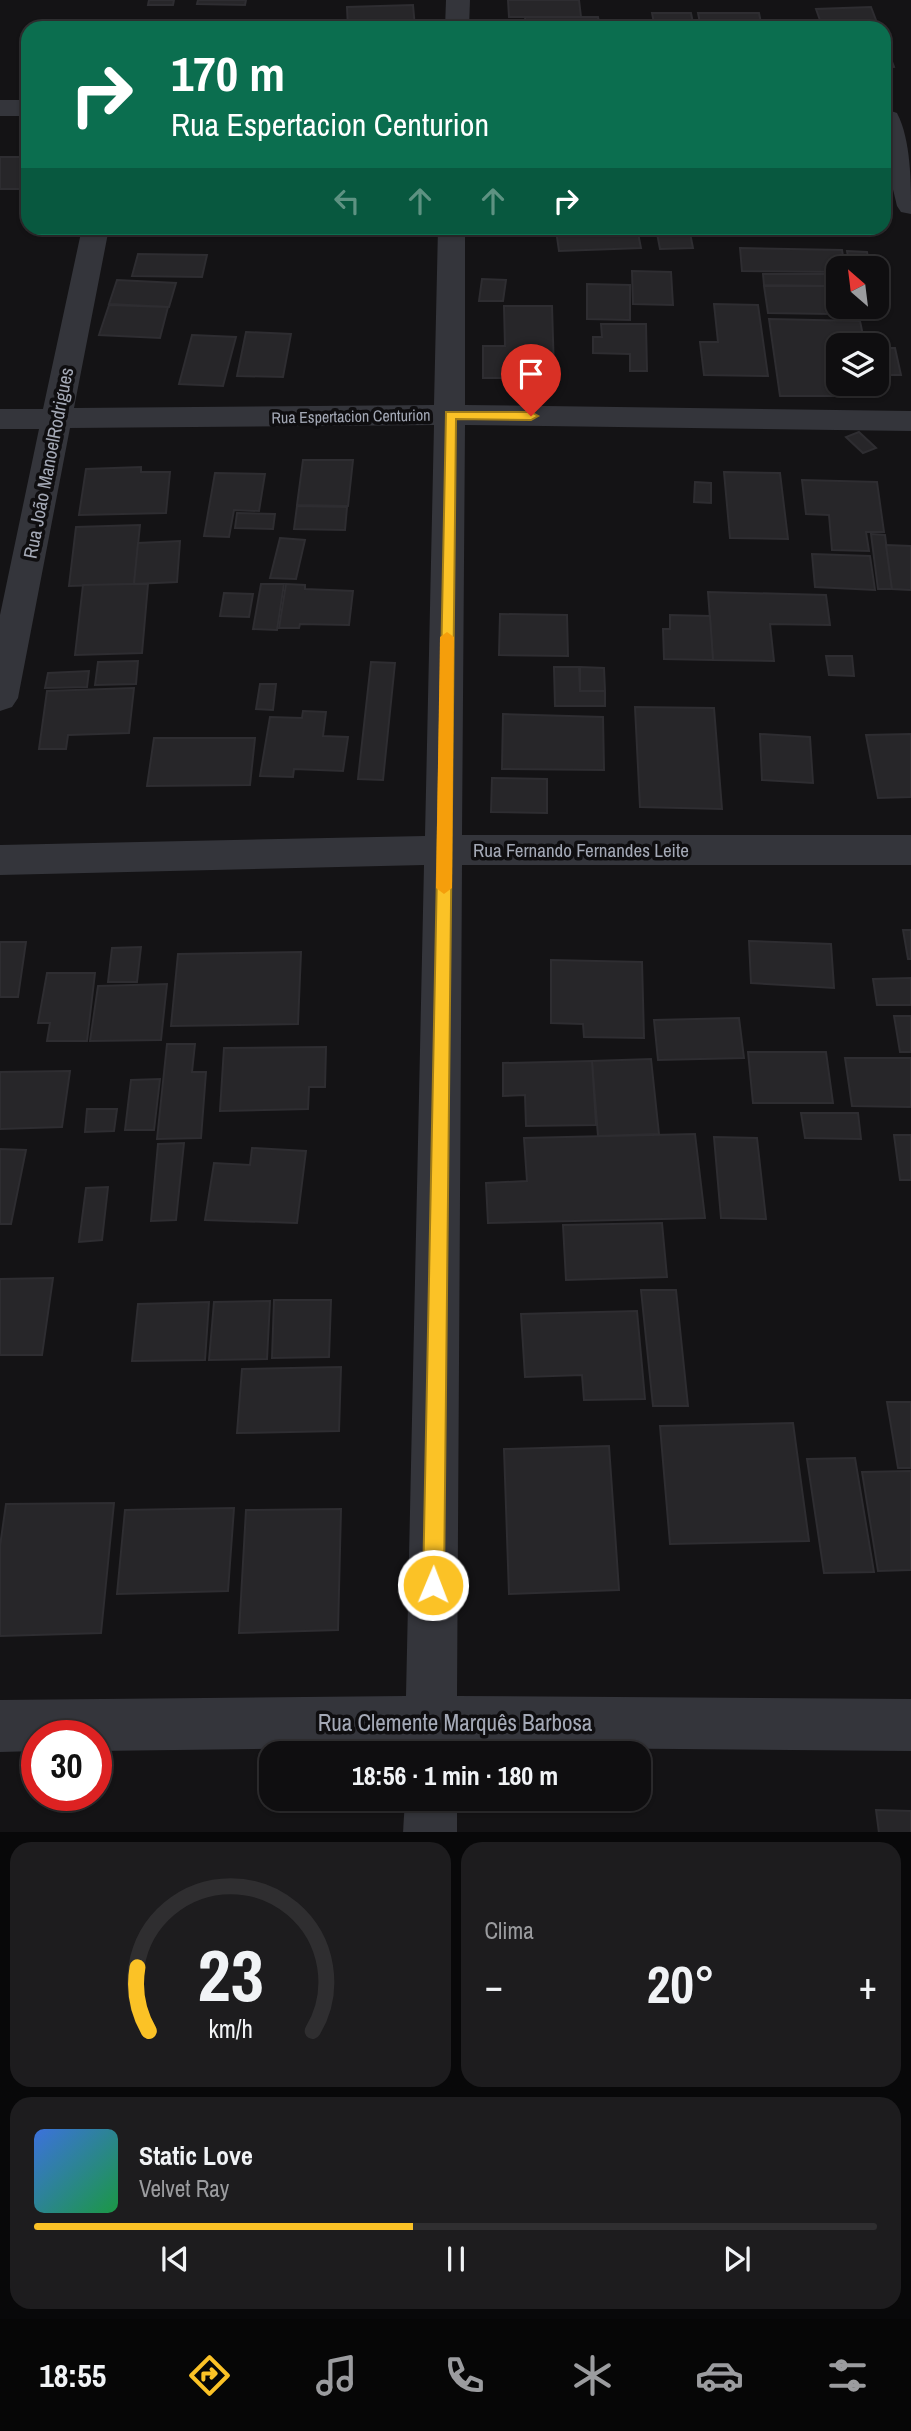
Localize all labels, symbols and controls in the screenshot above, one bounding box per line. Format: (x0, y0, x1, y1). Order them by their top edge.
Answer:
text: 170 m (171, 40, 285, 106)
icon: right (56, 49, 147, 140)
text: Rua Espertacion Centurion (171, 103, 489, 146)
icon: left (328, 182, 366, 220)
icon: ahead (401, 182, 439, 220)
icon: ahead (474, 182, 512, 220)
icon: right (547, 182, 585, 220)
north arrow (826, 256, 889, 318)
map controls (826, 256, 889, 396)
button: layers (826, 333, 889, 396)
pin (501, 344, 561, 416)
icon: arrive (512, 355, 550, 393)
street label: Rua João ManoelRodrigues (17, 365, 79, 561)
street label: Rua Espertacion Centurion (271, 404, 431, 428)
street label: Rua Fernando Fernandes Leite (473, 837, 689, 863)
position arrow (396, 1548, 470, 1622)
street label: Rua Clemente Marquês Barbosa (318, 1707, 593, 1738)
speed limit sign: 30 (21, 1720, 112, 1811)
text: 18:56 · 1 min · 180 m (352, 1758, 558, 1793)
text: Clima (485, 1915, 534, 1946)
text: 23 (197, 1926, 263, 2024)
text: 20° (647, 1949, 715, 2019)
text: − (485, 1960, 503, 2011)
text: + (859, 1960, 877, 2011)
text: km/h (208, 2011, 252, 2045)
text: Static Love (139, 2138, 253, 2173)
text: Velvet Ray (139, 2173, 229, 2204)
icon: previous (156, 2240, 194, 2278)
icon: pause (437, 2240, 475, 2278)
icon: next (718, 2240, 756, 2278)
icon: directions (185, 2351, 234, 2400)
icon: music (312, 2351, 361, 2400)
icon: phone (440, 2351, 489, 2400)
icon: climate (568, 2351, 617, 2400)
icon: car (695, 2351, 744, 2400)
icon: filters (823, 2351, 872, 2400)
text: 18:55 (39, 2354, 106, 2397)

